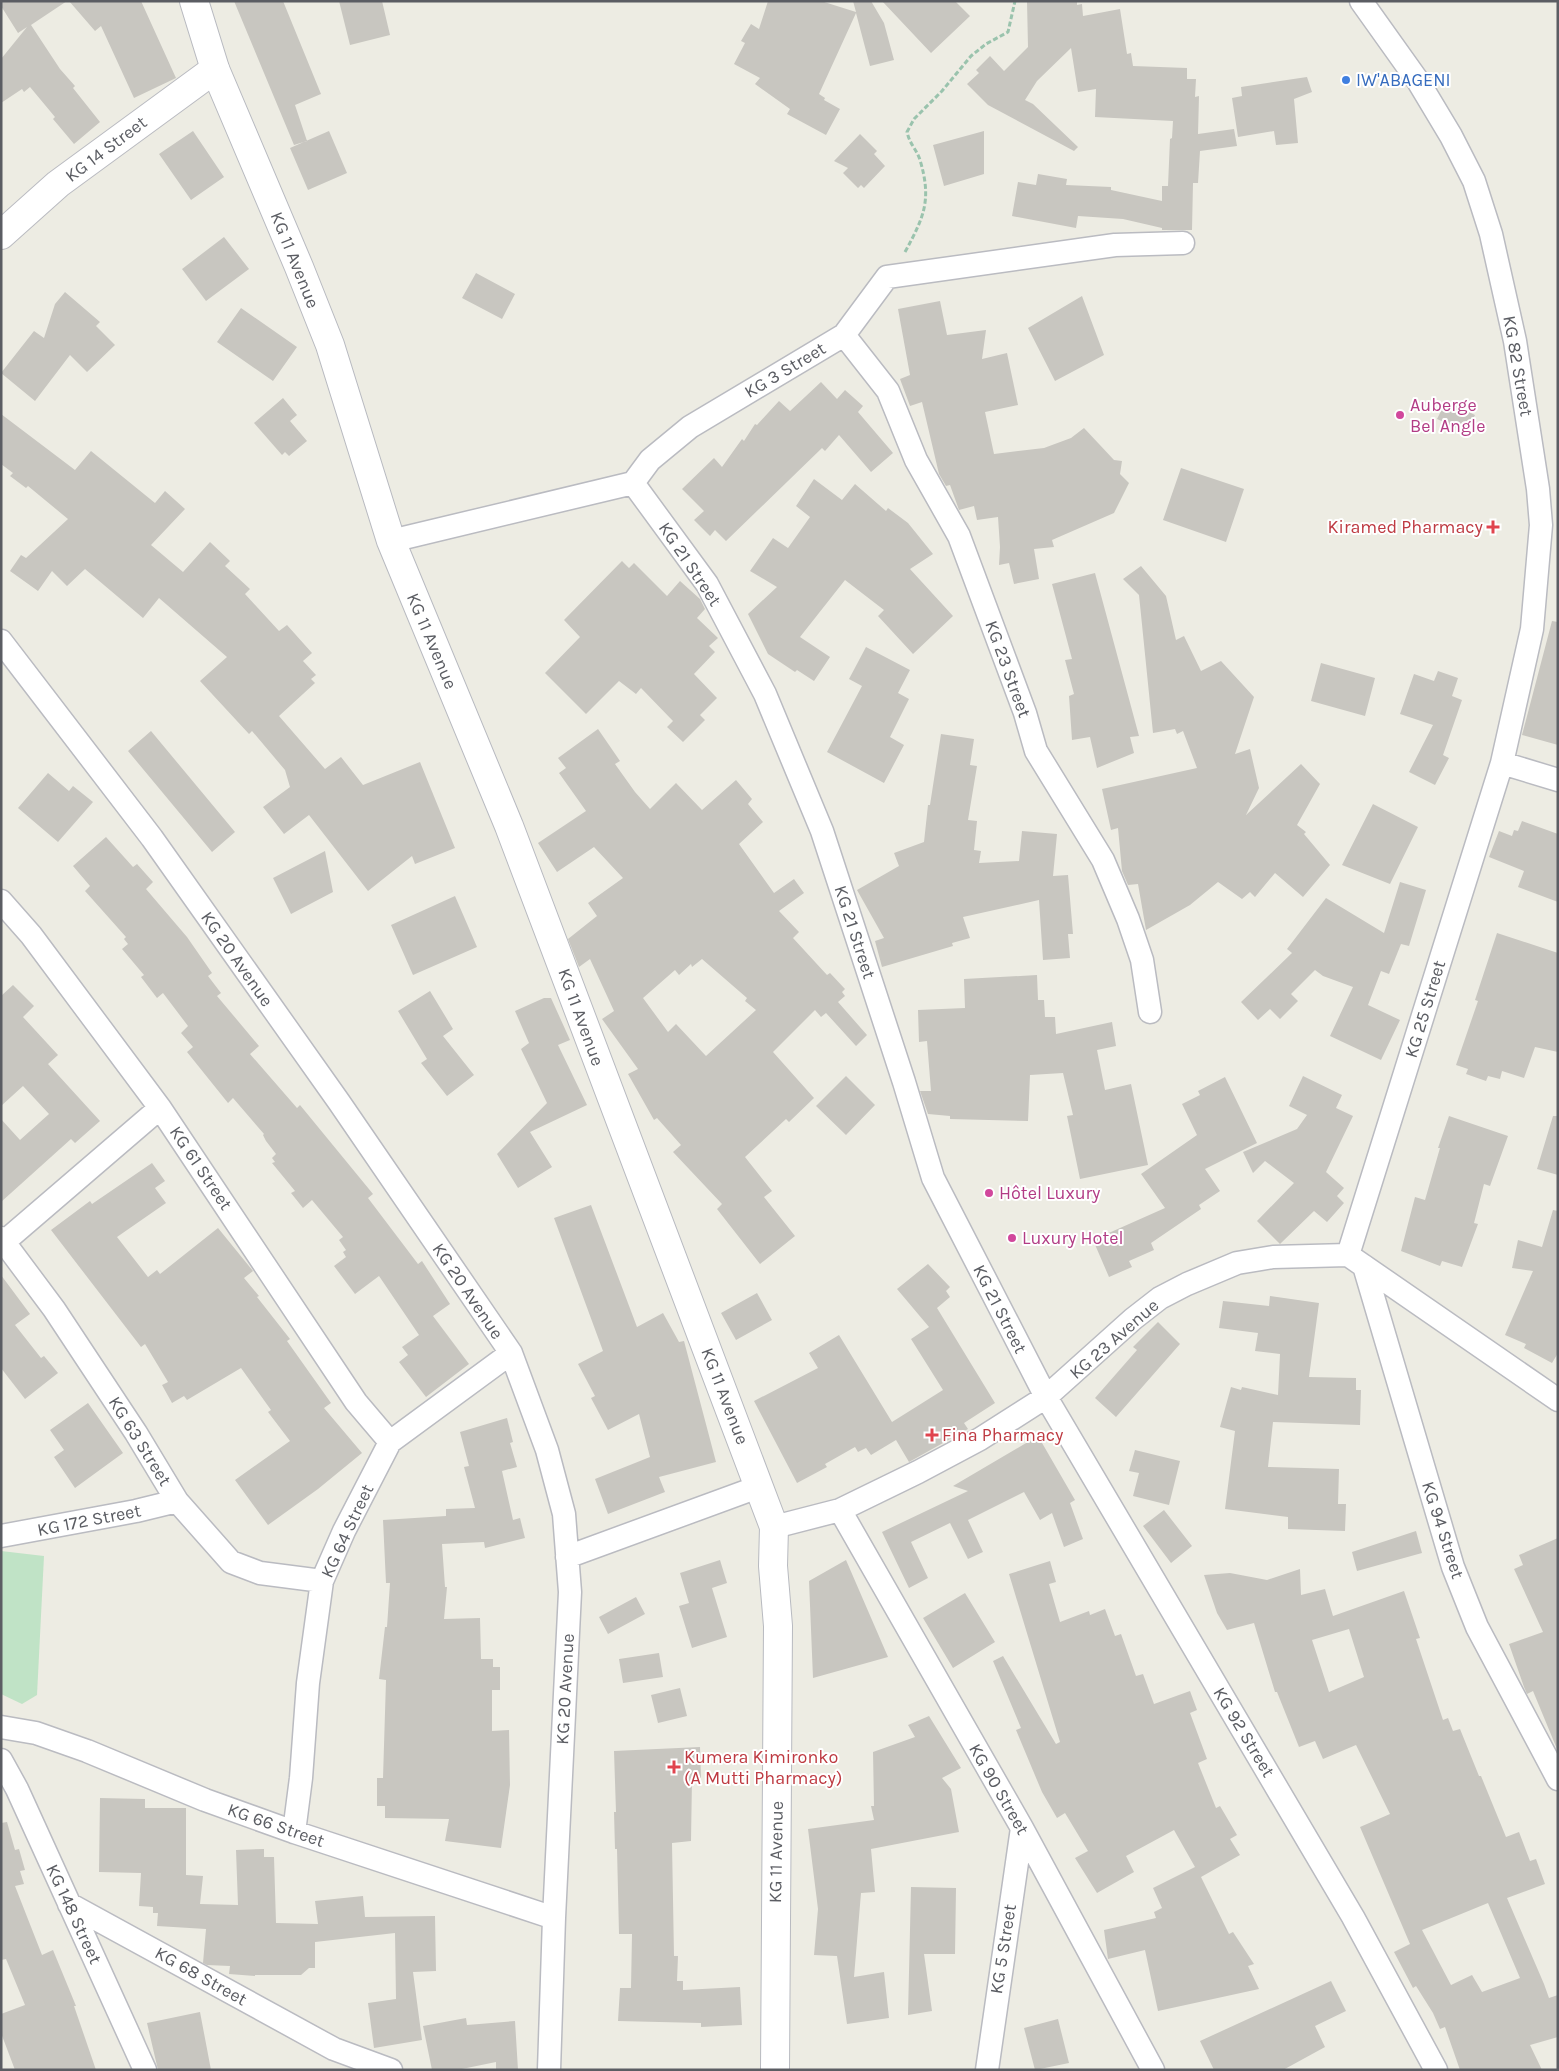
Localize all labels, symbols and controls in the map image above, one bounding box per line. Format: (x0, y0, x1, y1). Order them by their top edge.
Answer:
place label: IW'ABAGENI (1356, 69, 1451, 91)
marker: IW'ABAGENI (1340, 74, 1352, 86)
street label: KG 14 Street (61, 111, 151, 187)
street label: KG 11 Avenue (266, 208, 324, 312)
street label: KG 82 Street (1498, 314, 1538, 418)
street label: KG 3 Street (740, 337, 830, 403)
place label: Auberge Bel Angle (1410, 394, 1485, 437)
marker: Auberge Bel Angle (1394, 409, 1406, 421)
place label: Kiramed Pharmacy (1328, 516, 1484, 538)
street label: KG 21 Street (654, 518, 726, 610)
marker: Kiramed Pharmacy (1487, 521, 1499, 533)
street label: KG 11 Avenue (402, 590, 462, 692)
street label: KG 23 Street (980, 618, 1036, 721)
street label: KG 21 Street (830, 883, 880, 982)
street label: KG 20 Avenue (196, 907, 278, 1011)
street label: KG 25 Street (1400, 957, 1450, 1061)
street label: KG 11 Avenue (553, 965, 609, 1069)
street label: KG 61 Street (165, 1122, 237, 1214)
place label: Hôtel Luxury (999, 1182, 1101, 1204)
marker: Hôtel Luxury (983, 1187, 995, 1199)
place label: Luxury Hotel (1022, 1227, 1124, 1249)
marker: Luxury Hotel (1006, 1232, 1018, 1244)
street label: KG 20 Avenue (428, 1239, 508, 1343)
street label: KG 21 Street (968, 1261, 1032, 1357)
street label: KG 23 Avenue (1065, 1294, 1163, 1384)
street label: KG 11 Avenue (696, 1344, 754, 1448)
street label: KG 63 Street (104, 1392, 176, 1490)
place label: Fina Pharmacy (942, 1424, 1064, 1446)
marker: Fina Pharmacy (926, 1429, 938, 1441)
street label: KG 94 Street (1417, 1479, 1469, 1582)
street label: KG 64 Street (316, 1480, 378, 1581)
street label: KG 172 Street (35, 1499, 143, 1541)
street label: KG 20 Avenue (551, 1633, 579, 1745)
street label: KG 92 Street (1208, 1683, 1280, 1781)
street label: KG 90 Street (964, 1739, 1034, 1839)
place label: Kumera Kimironko (A Mutti Pharmacy) (684, 1746, 842, 1789)
marker: Kumera Kimironko (A Mutti Pharmacy) (668, 1761, 680, 1773)
street label: KG 66 Street (225, 1798, 328, 1852)
street label: KG 11 Avenue (764, 1801, 788, 1903)
street label: KG 148 Street (41, 1861, 107, 1968)
street label: KG 5 Street (985, 1902, 1021, 1995)
street label: KG 68 Street (151, 1942, 251, 2010)

